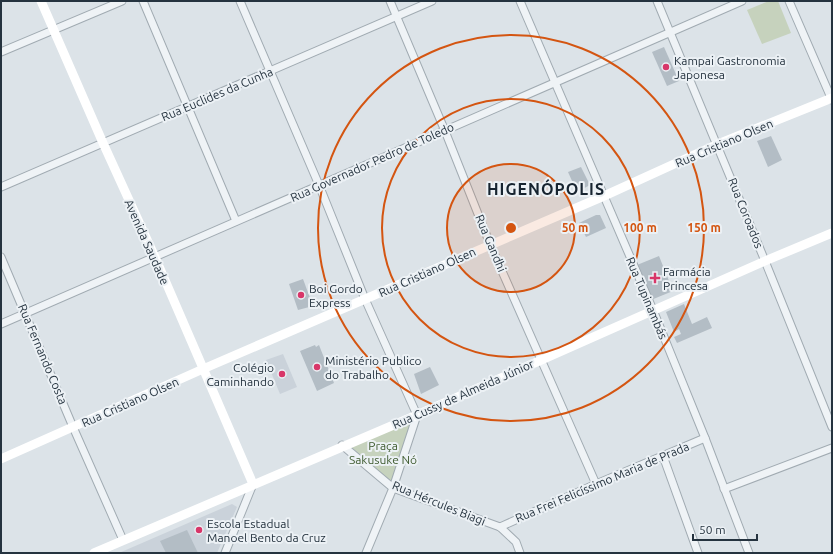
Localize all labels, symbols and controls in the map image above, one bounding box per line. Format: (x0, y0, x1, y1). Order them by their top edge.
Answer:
place label: Kampai Gastronomia Japonesa (674, 54, 786, 81)
marker: Kampai Gastronomia Japonesa (661, 62, 671, 72)
street label: Rua Euclides da Cunha (159, 65, 275, 123)
street label: Rua Cristiano Olsen (673, 117, 775, 169)
street label: Rua Governador Pedro de Toledo (288, 120, 456, 204)
street label: Rua Coroados (726, 176, 766, 250)
district label: HIGENÓPOLIS (487, 178, 605, 198)
street label: Avenida Saudade (122, 197, 172, 287)
street label: Rua Gandhi (473, 212, 509, 274)
centre of rings (504, 221, 518, 235)
text: 50 m (562, 221, 588, 234)
text: 100 m (623, 221, 657, 234)
text: 150 m (687, 221, 721, 234)
street label: Rua Cristiano Olsen (376, 245, 478, 299)
street label: Rua Tupinambás (624, 255, 670, 341)
place label: Farmácia Princesa (663, 265, 711, 292)
marker: Farmácia Princesa (650, 273, 660, 283)
place label: Boi Gordo Express (309, 282, 363, 309)
marker: Boi Gordo Express (296, 290, 306, 300)
street label: Rua Fernando Costa (16, 302, 70, 406)
place label: Ministério Publico do Trabalho (325, 354, 422, 381)
street label: Rua Cussy de Almeida Júnior (390, 357, 536, 431)
place label: Colégio Caminhando (206, 361, 274, 388)
marker: Ministério Publico do Trabalho (312, 362, 322, 372)
marker: Colégio Caminhando (277, 369, 287, 379)
street label: Rua Cristiano Olsen (79, 375, 181, 429)
park label: Praça Sakusuke Nó (349, 439, 417, 466)
street label: Rua Frei Felicíssimo Maria de Prada (513, 439, 691, 525)
street label: Rua Hércules Biagi (390, 478, 488, 528)
scale bar (693, 516, 757, 542)
place label: Escola Estadual Manoel Bento da Cruz (207, 517, 326, 544)
text: 50 m (699, 523, 726, 536)
marker: Escola Estadual Manoel Bento da Cruz (194, 525, 204, 535)

